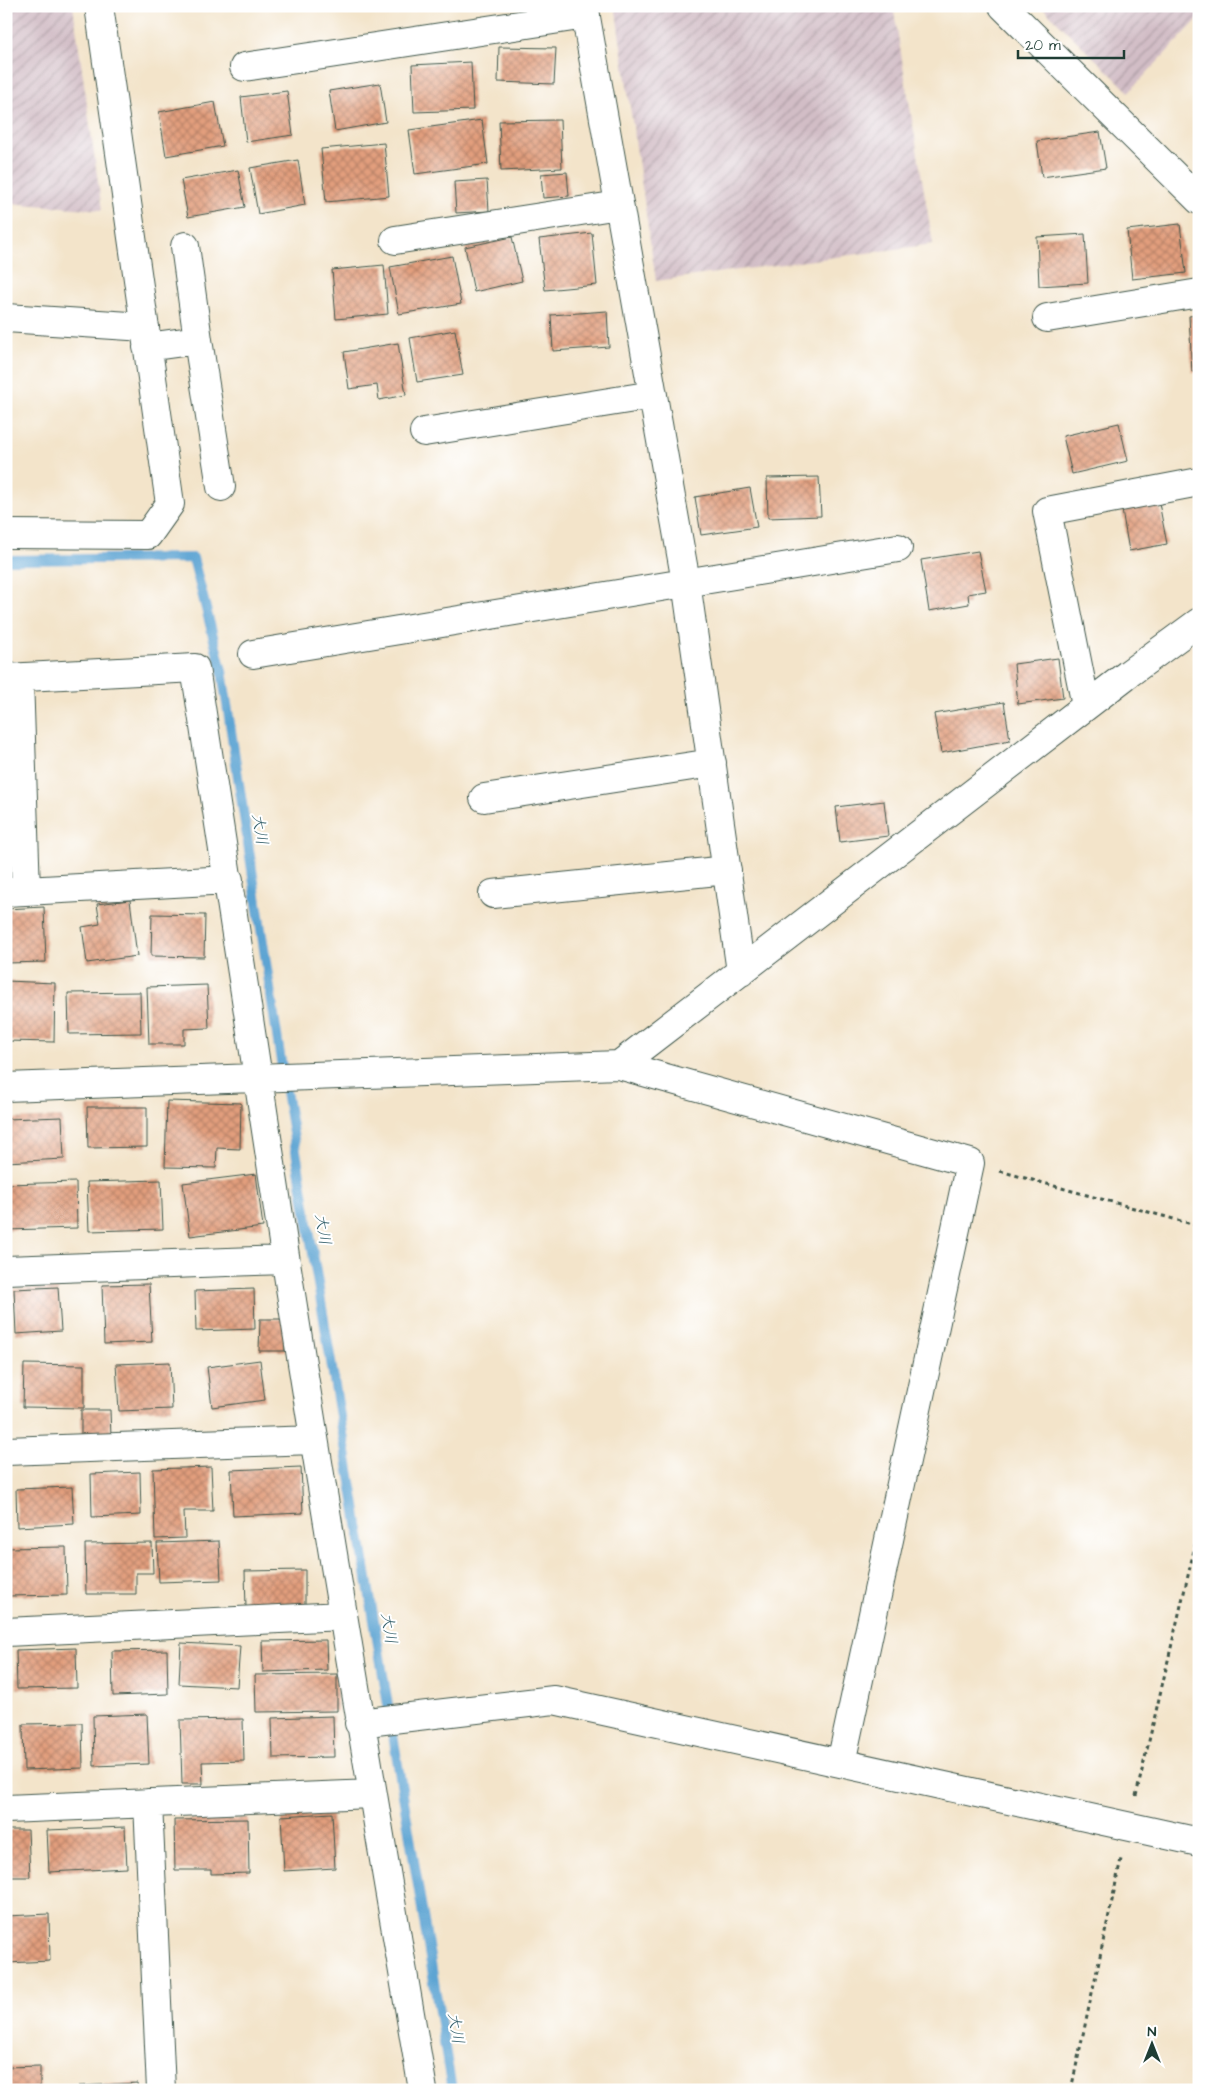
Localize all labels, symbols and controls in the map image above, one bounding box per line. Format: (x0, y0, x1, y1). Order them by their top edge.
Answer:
scale bar (1018, 28, 1124, 60)
text: 20 m (1025, 35, 1061, 56)
water label: 大川 (247, 812, 273, 847)
water label: 大川 (310, 1212, 336, 1247)
water label: 大川 (376, 1611, 402, 1646)
water label: 大川 (443, 2011, 469, 2046)
north arrow (1128, 2018, 1178, 2068)
text: N (1148, 2022, 1157, 2042)

